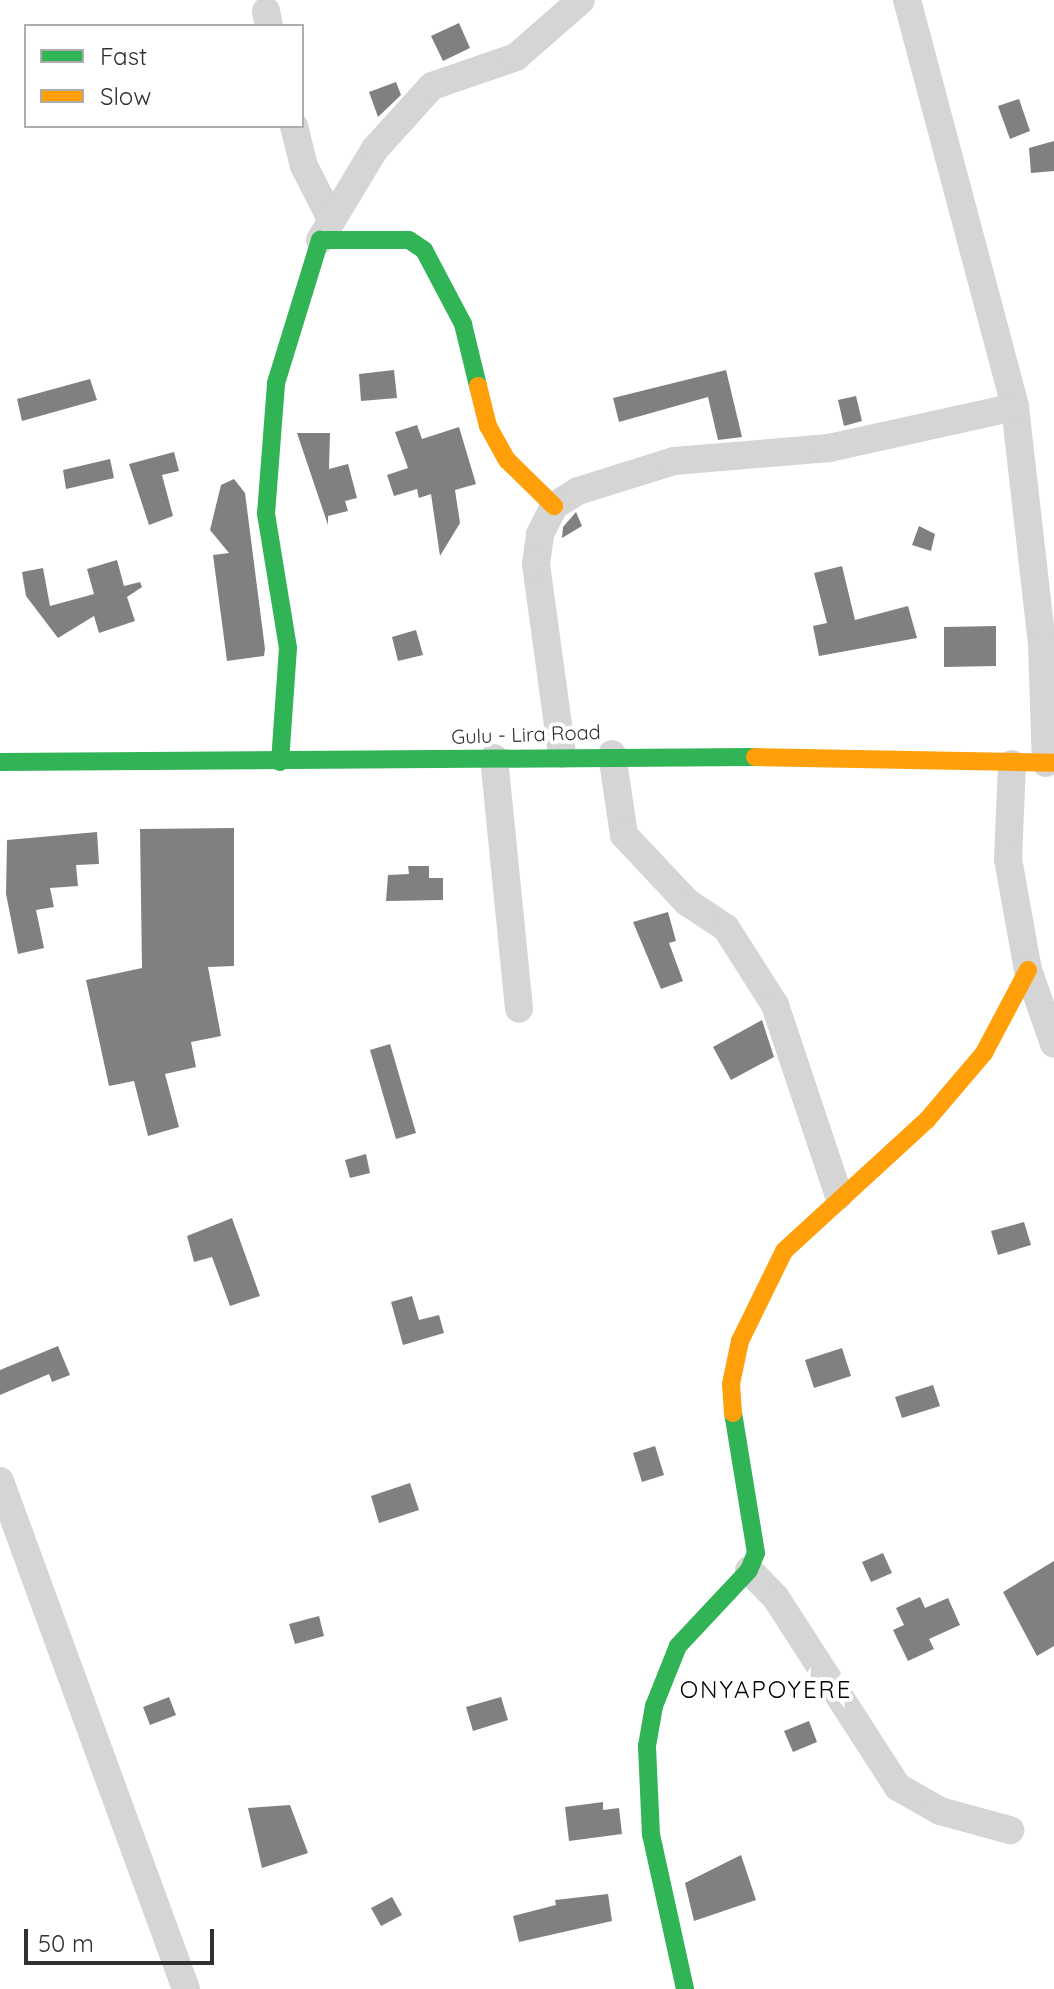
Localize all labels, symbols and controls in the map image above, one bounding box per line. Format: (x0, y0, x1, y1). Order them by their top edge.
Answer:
legend (24, 24, 304, 128)
text: Fast (100, 41, 147, 71)
text: Slow (100, 81, 151, 111)
street label: Gulu - Lira Road (451, 719, 601, 749)
district label: ONYAPOYERE (680, 1676, 852, 1704)
scale bar (28, 1913, 218, 1963)
text: 50 m (38, 1928, 94, 1958)

